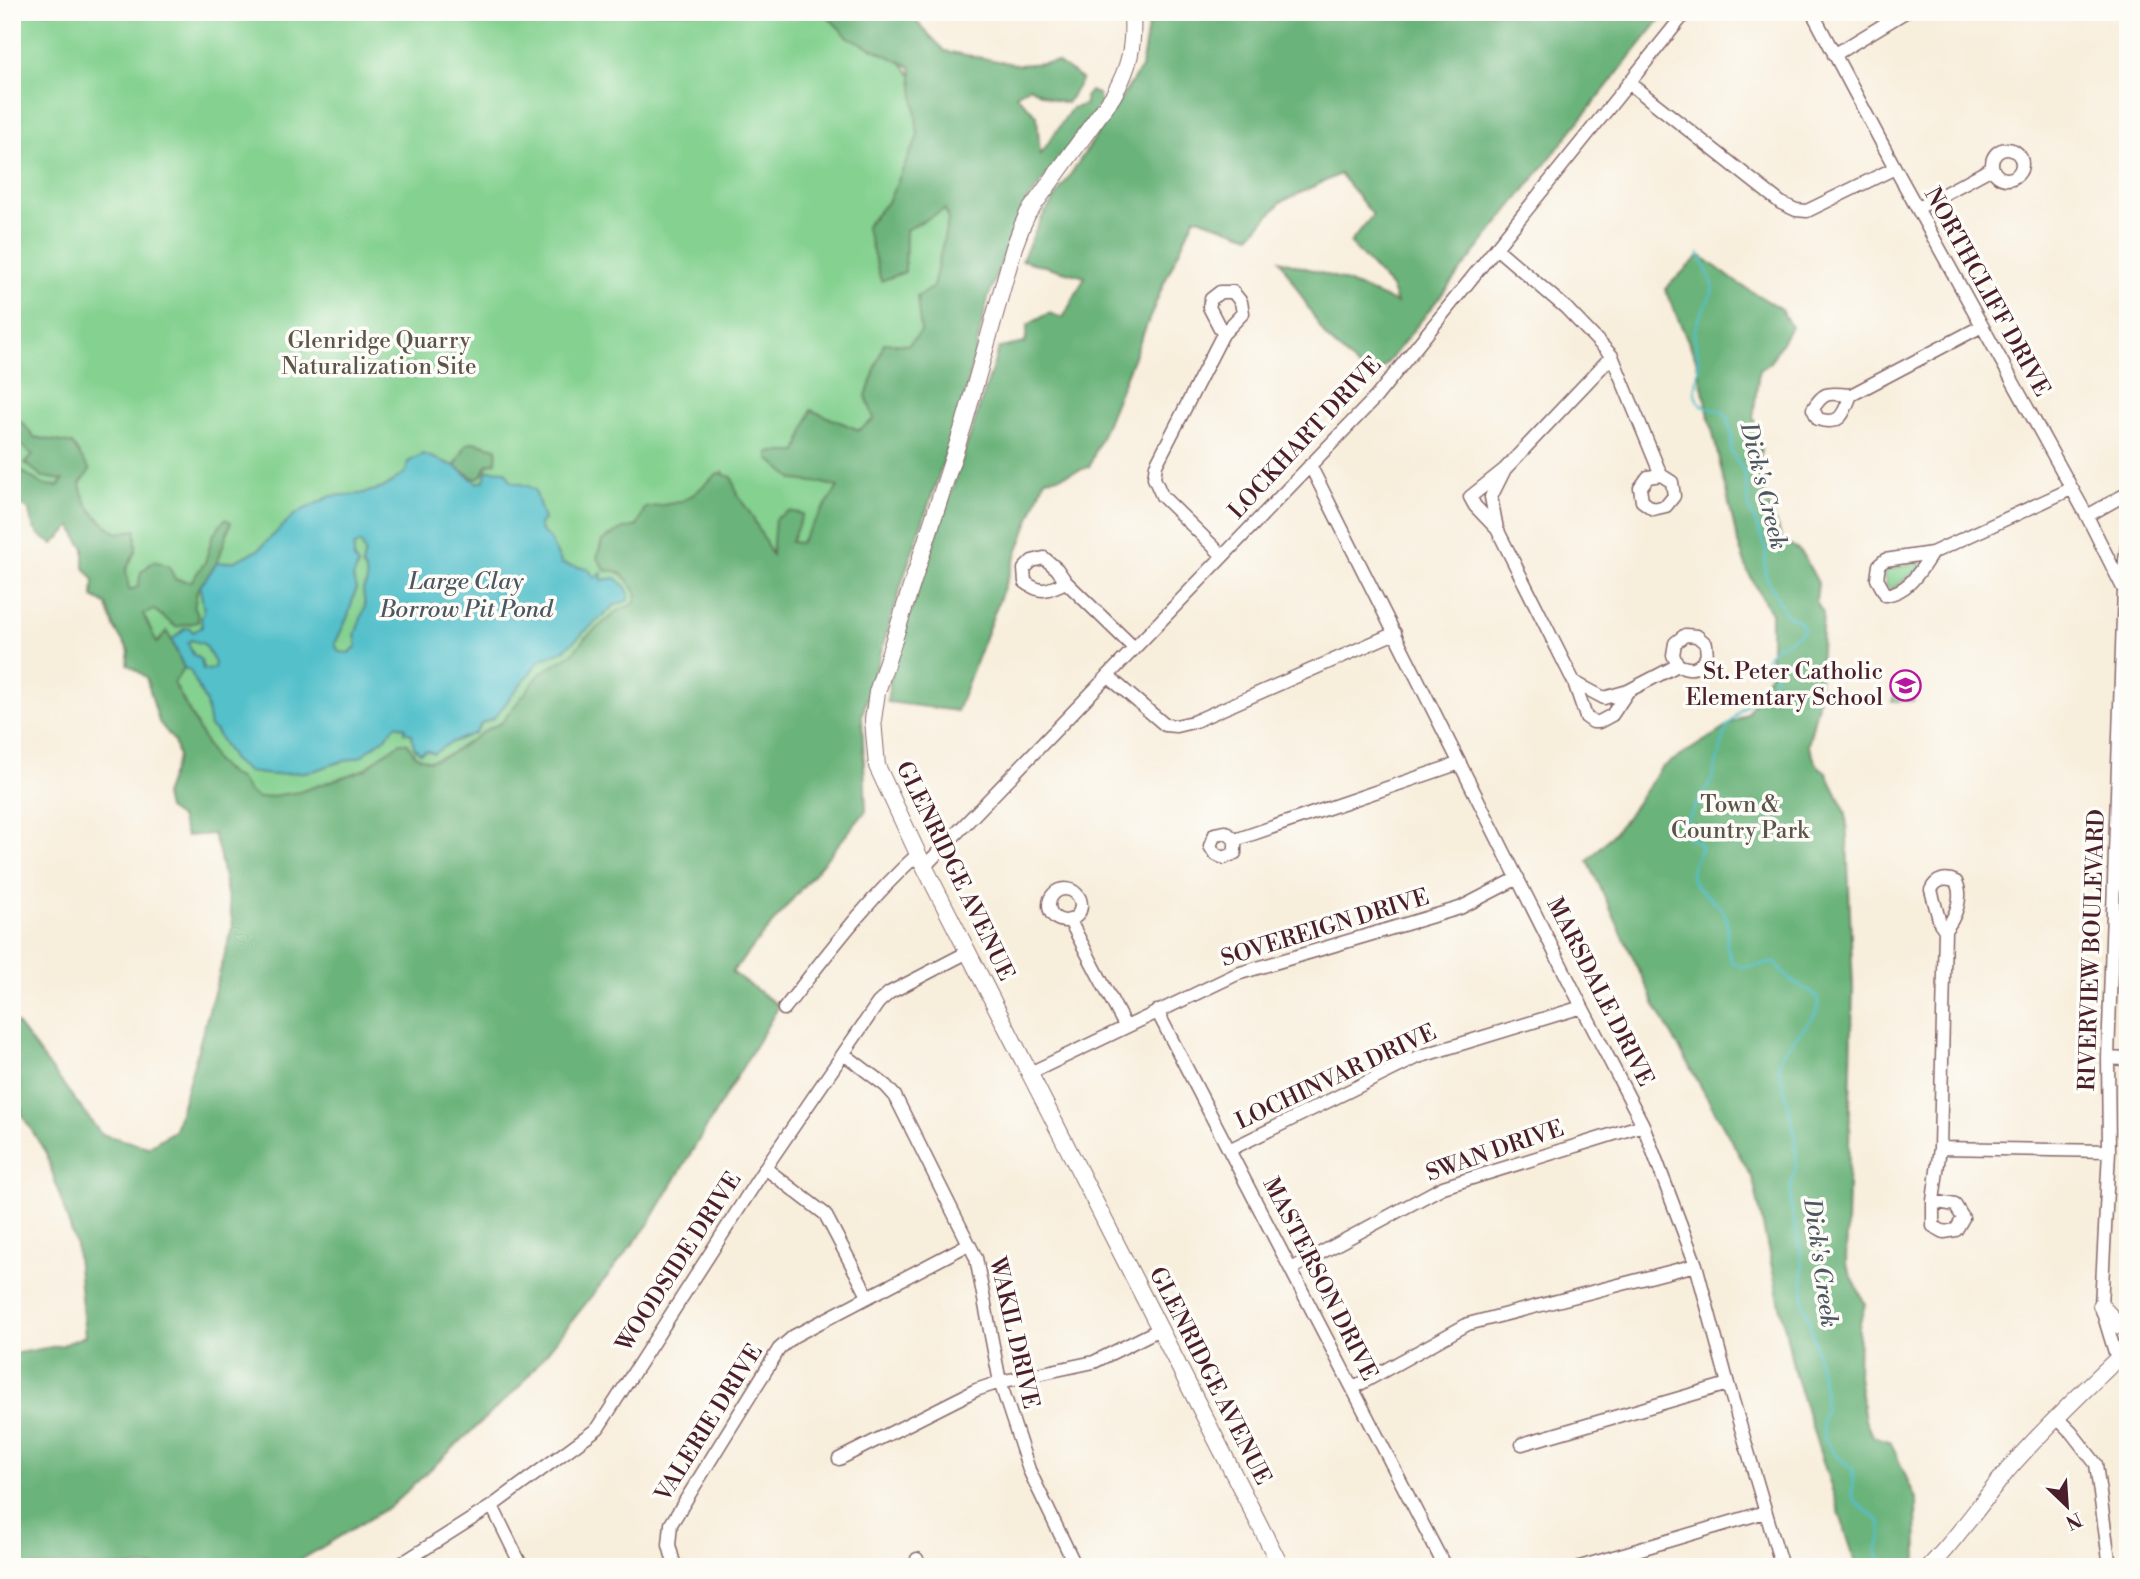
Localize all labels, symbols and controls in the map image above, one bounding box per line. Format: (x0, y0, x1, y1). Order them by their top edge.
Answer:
street label: NORTHCLIFF DRIVE (1918, 183, 2056, 401)
park label: Glenridge Quarry Naturalization Site (281, 327, 477, 381)
street label: LOCKHART DRIVE (1223, 351, 1387, 525)
water label: Dick's Creek (1732, 418, 1793, 553)
water label: Large Clay Borrow Pit Pond (378, 567, 554, 625)
place label: St. Peter Catholic Elementary School (1685, 658, 1883, 712)
school or university icon: St. Peter Catholic Elementary School (1889, 668, 1923, 702)
street label: GLENRIDGE AVENUE (890, 757, 1020, 985)
park label: Town & Country Park (1671, 791, 1810, 845)
street label: RIVERVIEW BOULEVARD (2073, 809, 2111, 1091)
street label: SOVEREIGN DRIVE (1218, 883, 1432, 973)
street label: MARSDALE DRIVE (1540, 893, 1660, 1091)
street label: LOCHINVAR DRIVE (1231, 1018, 1441, 1136)
street label: SWAN DRIVE (1422, 1114, 1568, 1188)
street label: WOODSIDE DRIVE (610, 1167, 748, 1358)
street label: MASTERSON DRIVE (1257, 1173, 1383, 1385)
water label: Dick's Creek (1796, 1196, 1844, 1329)
street label: WAKIL DRIVE (983, 1253, 1045, 1412)
street label: GLENRIDGE AVENUE (1143, 1262, 1277, 1490)
street label: VALERIE DRIVE (649, 1339, 769, 1508)
north arrow (2032, 1470, 2102, 1540)
text: N (2062, 1506, 2086, 1535)

